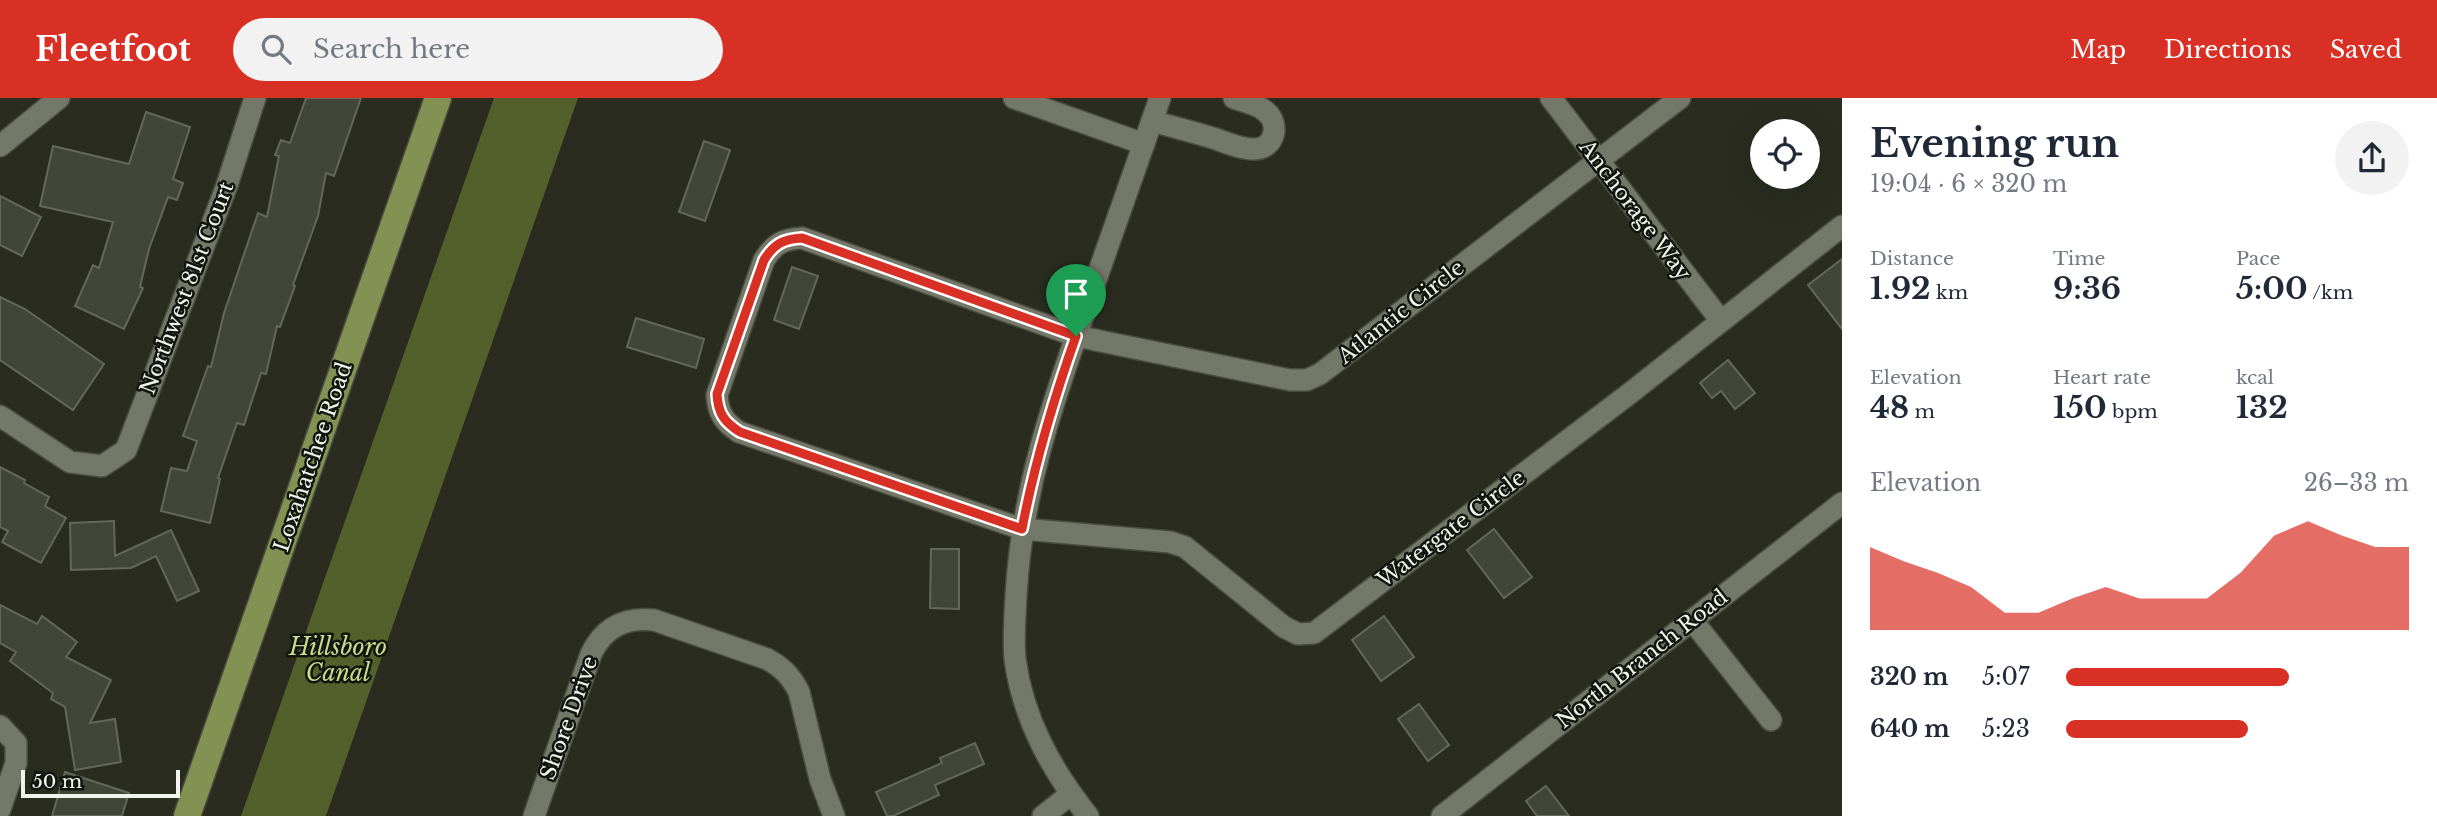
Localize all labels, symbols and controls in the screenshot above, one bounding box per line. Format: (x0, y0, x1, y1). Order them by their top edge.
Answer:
search box (233, 18, 723, 81)
text: Fleetfoot (35, 29, 191, 70)
icon: search (257, 30, 295, 68)
text: Search here (313, 33, 470, 65)
text: Map (2070, 35, 2126, 64)
text: Directions (2164, 35, 2292, 64)
text: Saved (2330, 35, 2402, 64)
map controls (1750, 119, 1820, 189)
button: locate (1750, 119, 1820, 189)
text: Evening run (1870, 120, 2119, 167)
button: share (2335, 121, 2409, 195)
street label: Anchorage Way (1573, 134, 1697, 286)
text: 19:04 · 6 × 320 m (1870, 170, 2067, 198)
street label: Northwest 81st Court (134, 178, 240, 398)
text: Distance (1870, 247, 1954, 270)
text: Time (2053, 247, 2105, 270)
text: Pace (2236, 247, 2280, 270)
street label: Atlantic Circle (1332, 255, 1469, 370)
pin (1046, 264, 1106, 336)
text: 1.92 (1870, 270, 1931, 307)
text: 9:36 (2053, 270, 2121, 307)
text: 5:00 (2236, 270, 2308, 307)
icon: arrive (1057, 275, 1095, 313)
text: km (1931, 281, 1968, 304)
text: /km (2308, 281, 2353, 304)
street label: Loxahatchee Road (268, 359, 358, 555)
text: Elevation (1870, 366, 1962, 389)
text: Heart rate (2053, 366, 2151, 389)
text: kcal (2236, 366, 2274, 389)
text: 48 (1870, 389, 1909, 426)
text: 150 (2053, 389, 2107, 426)
text: 132 (2236, 389, 2288, 426)
text: m (1909, 400, 1935, 423)
text: bpm (2107, 400, 2158, 423)
street label: Watergate Circle (1371, 465, 1530, 594)
text: Elevation (1870, 469, 1981, 497)
text: 26–33 m (2304, 469, 2409, 497)
street label: North Branch Road (1551, 584, 1733, 734)
water label: Hillsboro Canal (288, 633, 387, 687)
street label: Shore Drive (535, 653, 603, 783)
text: 320 m (1870, 663, 1949, 691)
text: 5:07 (1982, 663, 2030, 691)
text: 640 m (1870, 715, 1950, 743)
text: 5:23 (1982, 715, 2030, 743)
scale bar (21, 767, 180, 799)
text: 50 m (32, 770, 82, 793)

